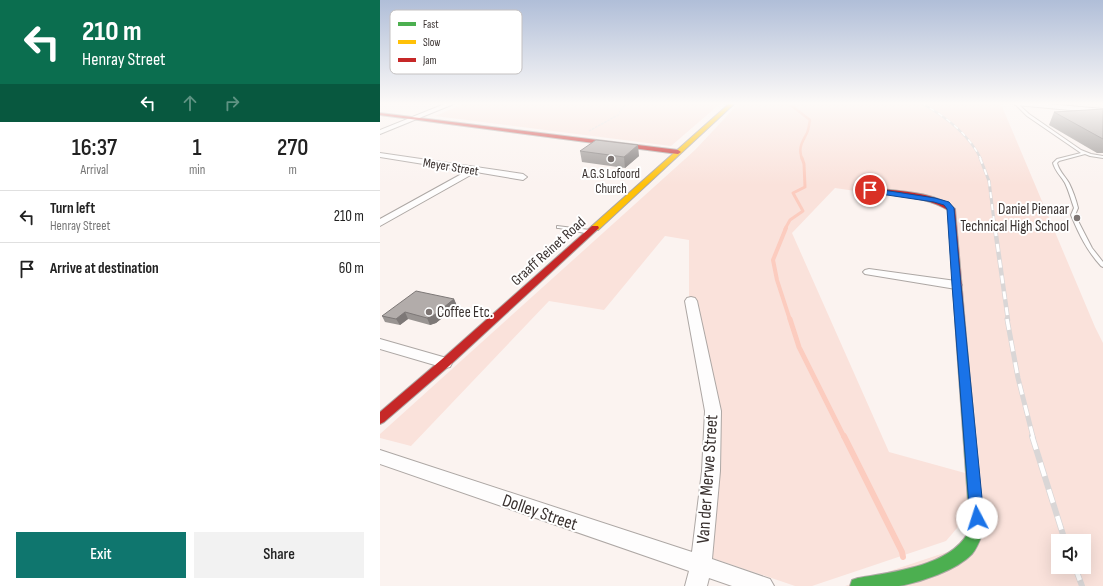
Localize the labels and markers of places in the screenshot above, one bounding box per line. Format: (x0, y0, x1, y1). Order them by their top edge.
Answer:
marker: A.G.S Lofoord Church (606, 154, 616, 164)
place label: A.G.S Lofoord Church (581, 166, 640, 197)
pin (853, 173, 887, 207)
place label: Daniel Pienaar Technical High School (960, 200, 1070, 236)
marker: Daniel Pienaar Technical High School (1072, 213, 1082, 223)
place label: Coffee Etc. (437, 303, 493, 322)
marker: Coffee Etc. (424, 307, 434, 317)

